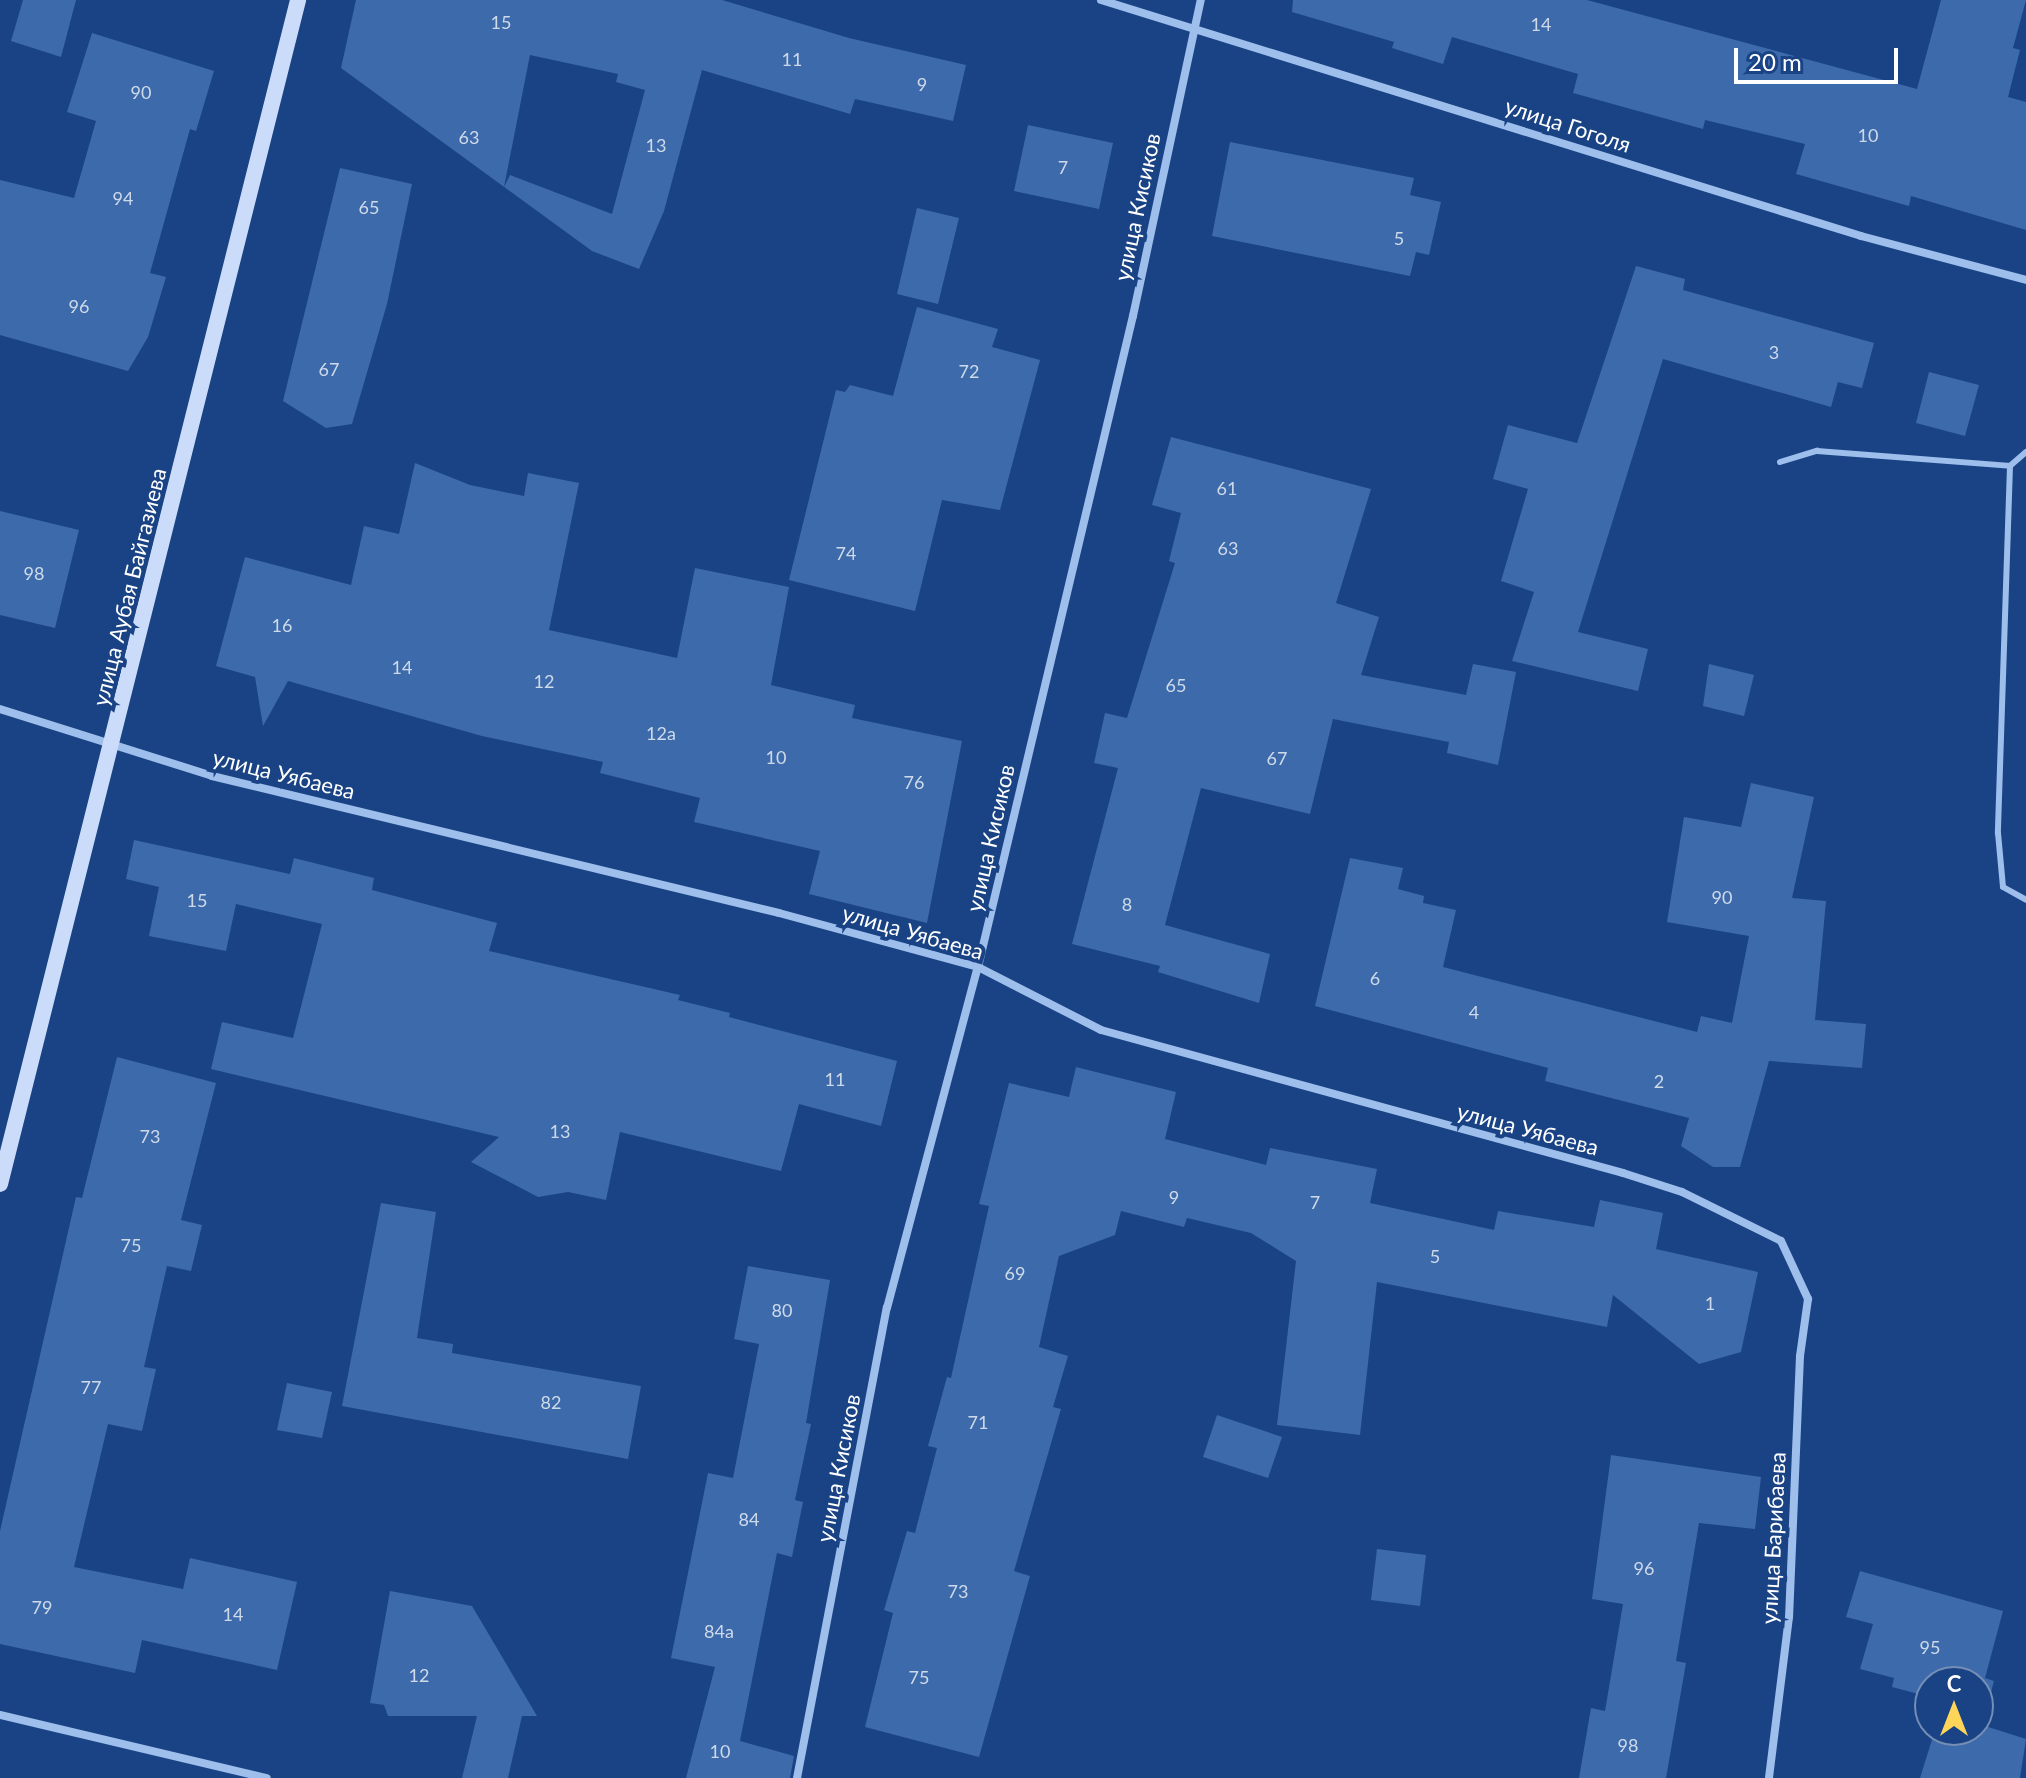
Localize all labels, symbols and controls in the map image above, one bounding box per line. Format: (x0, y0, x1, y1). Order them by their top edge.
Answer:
house number: 15 (491, 11, 511, 33)
house number: 14 (1531, 13, 1551, 35)
scale bar (1738, 32, 1902, 82)
text: 20 m (1748, 47, 1802, 76)
house number: 11 (782, 48, 802, 70)
house number: 9 (917, 73, 927, 95)
house number: 90 (131, 81, 151, 103)
street label: улица Гоголя (1502, 92, 1634, 158)
house number: 10 (1858, 124, 1878, 146)
house number: 63 (459, 126, 479, 148)
street label: улица Кисиков (1108, 131, 1166, 283)
house number: 13 (646, 134, 666, 156)
house number: 7 (1058, 156, 1068, 178)
house number: 94 (113, 187, 133, 209)
house number: 65 (359, 196, 379, 218)
house number: 5 (1394, 227, 1404, 249)
house number: 96 (69, 295, 89, 317)
house number: 3 (1769, 341, 1779, 363)
house number: 67 (319, 358, 339, 380)
house number: 72 (959, 360, 979, 382)
street label: улица Аубая Байгазиева (87, 465, 171, 709)
house number: 61 (1217, 477, 1237, 499)
house number: 63 (1218, 537, 1238, 559)
house number: 74 (836, 542, 856, 564)
house number: 98 (24, 562, 44, 584)
house number: 16 (272, 614, 292, 636)
house number: 14 (392, 656, 412, 678)
house number: 12 (534, 670, 554, 692)
house number: 65 (1166, 674, 1186, 696)
house number: 12а (646, 722, 676, 744)
street label: улица Уябаева (210, 744, 358, 804)
house number: 10 (766, 746, 786, 768)
house number: 67 (1267, 747, 1287, 769)
street label: улица Кисиков (960, 762, 1020, 914)
house number: 76 (904, 771, 924, 793)
house number: 90 (1712, 886, 1732, 908)
house number: 15 (187, 889, 207, 911)
house number: 8 (1122, 893, 1132, 915)
street label: улица Уябаева (839, 899, 987, 965)
house number: 6 (1370, 967, 1380, 989)
house number: 4 (1469, 1001, 1479, 1023)
house number: 11 (825, 1068, 845, 1090)
house number: 2 (1654, 1070, 1664, 1092)
street label: улица Уябаева (1454, 1097, 1602, 1161)
house number: 13 (550, 1120, 570, 1142)
house number: 73 (140, 1125, 160, 1147)
house number: 9 (1169, 1186, 1179, 1208)
house number: 7 (1310, 1191, 1320, 1213)
house number: 75 (121, 1234, 141, 1256)
house number: 5 (1430, 1245, 1440, 1267)
house number: 69 (1005, 1262, 1025, 1284)
house number: 1 (1705, 1292, 1715, 1314)
house number: 80 (772, 1299, 792, 1321)
house number: 77 (81, 1376, 101, 1398)
house number: 82 (541, 1391, 561, 1413)
street label: улица Кисиков (811, 1392, 865, 1544)
house number: 71 (968, 1411, 988, 1433)
street label: улица Барибаева (1755, 1451, 1791, 1625)
house number: 84 (739, 1508, 759, 1530)
house number: 96 (1634, 1557, 1654, 1579)
house number: 73 (948, 1580, 968, 1602)
house number: 79 (32, 1596, 52, 1618)
house number: 14 (223, 1603, 243, 1625)
house number: 84а (704, 1620, 734, 1642)
house number: 95 (1920, 1636, 1940, 1658)
house number: 12 (409, 1664, 429, 1686)
house number: 75 (909, 1666, 929, 1688)
north arrow (1914, 1666, 1994, 1746)
text: С (1947, 1670, 1961, 1697)
house number: 98 (1618, 1734, 1638, 1756)
house number: 10 (710, 1740, 730, 1762)

